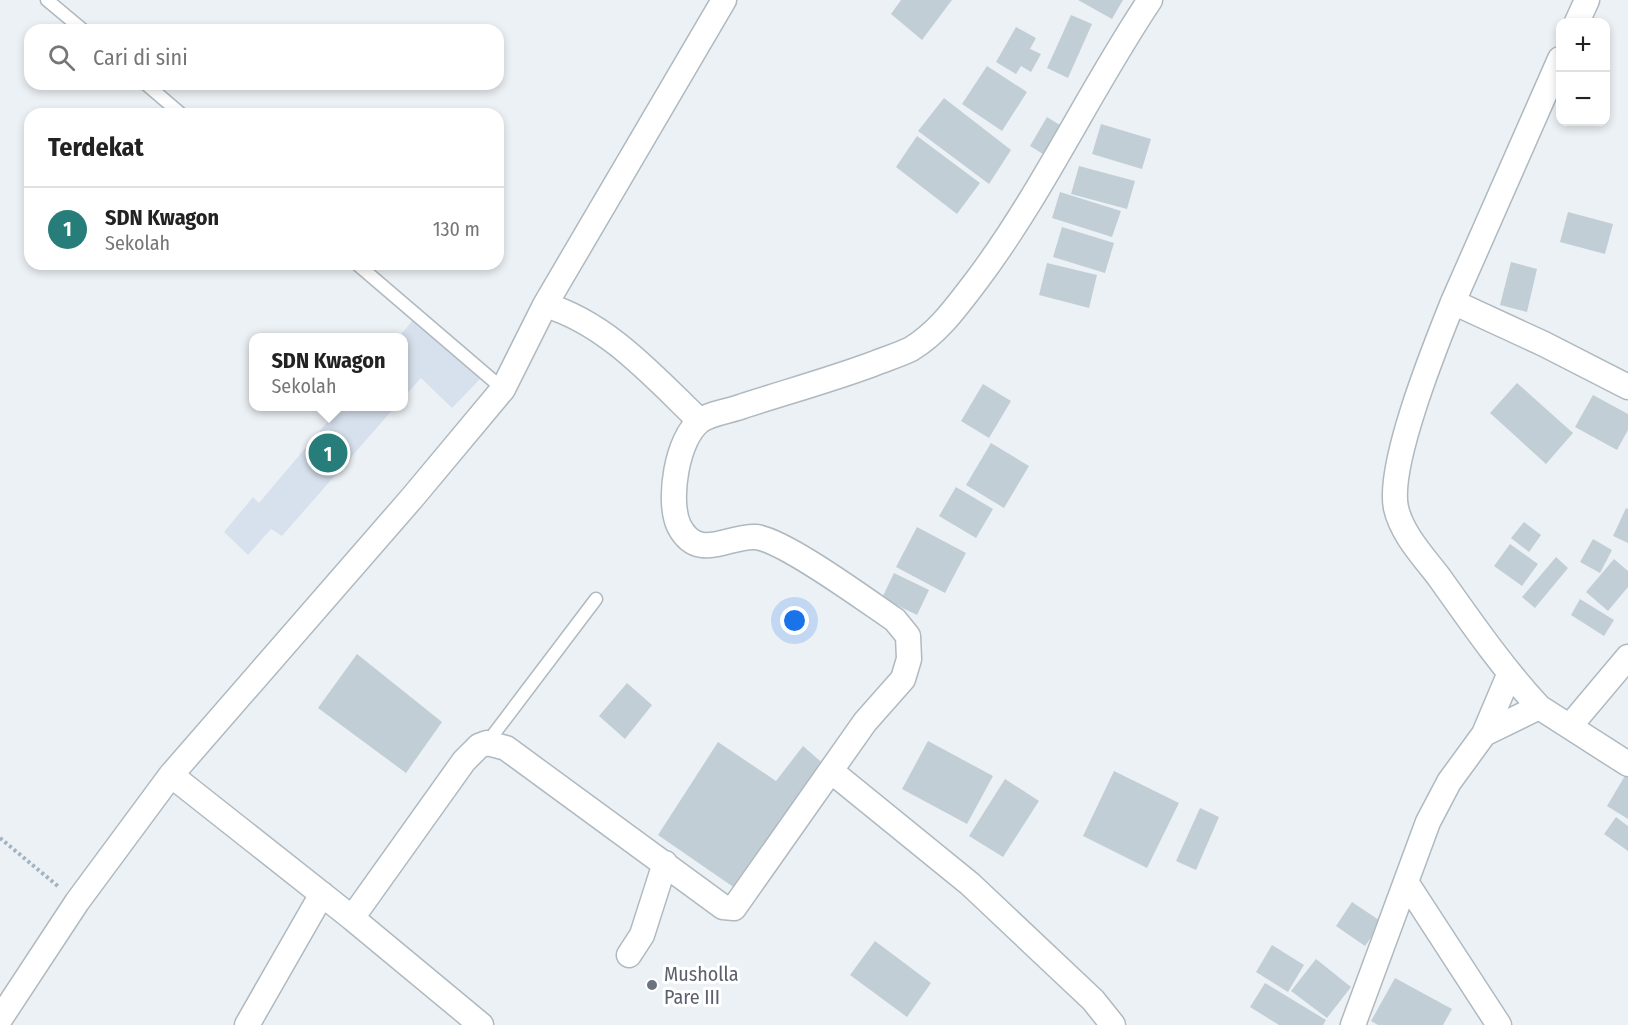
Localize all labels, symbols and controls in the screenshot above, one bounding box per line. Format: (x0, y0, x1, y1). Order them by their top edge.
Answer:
map controls (1556, 18, 1610, 126)
button: + (1556, 18, 1610, 72)
search box (24, 24, 504, 90)
icon: search (45, 41, 78, 74)
text: Cari di sini (93, 44, 188, 71)
button: − (1556, 72, 1610, 126)
text: Terdekat (48, 132, 144, 163)
text: SDN Kwagon (105, 204, 219, 231)
text: 1 (63, 217, 72, 241)
text: 130 m (433, 217, 480, 241)
text: Sekolah (105, 231, 170, 255)
popup (249, 333, 408, 411)
text: SDN Kwagon (271, 347, 386, 374)
text: Sekolah (271, 374, 336, 398)
pin: 1 (308, 430, 348, 476)
your location (780, 606, 809, 635)
place label: Musholla Pare III (664, 962, 739, 1009)
marker: Musholla Pare III (645, 978, 659, 992)

